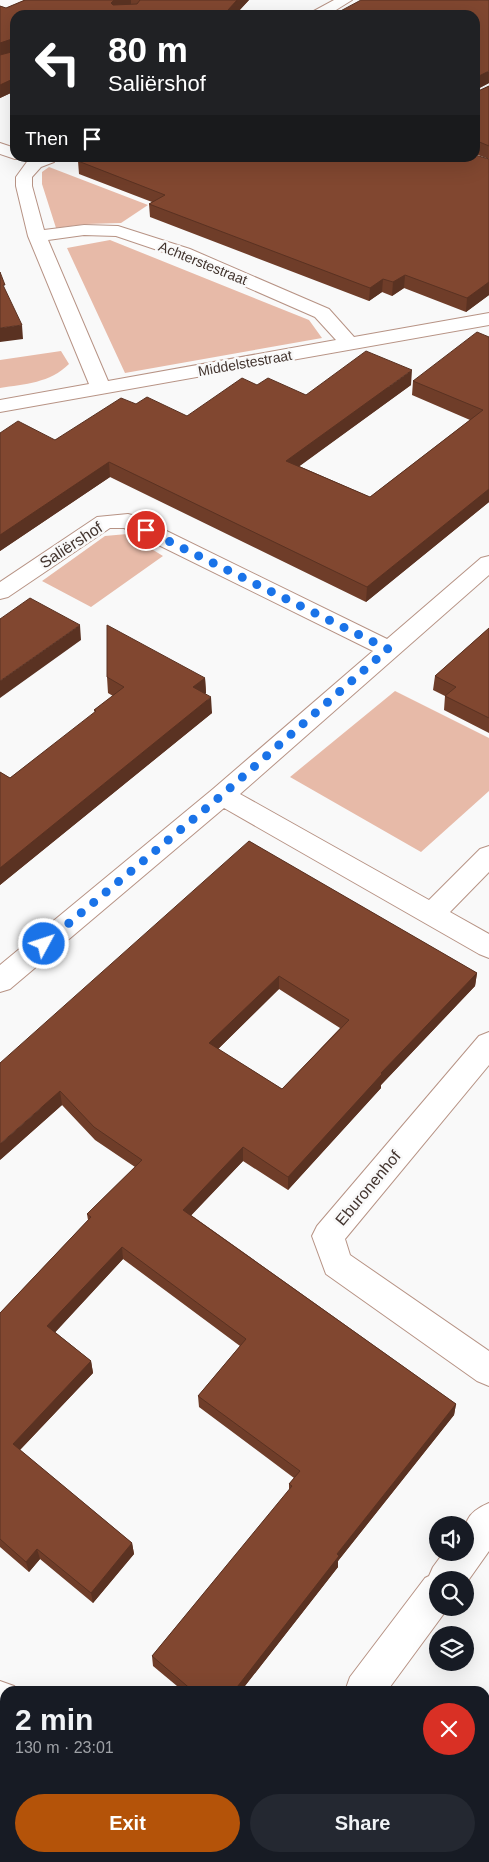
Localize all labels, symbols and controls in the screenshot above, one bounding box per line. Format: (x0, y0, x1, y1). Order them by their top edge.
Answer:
icon: left (25, 30, 90, 95)
text: 80 m (108, 30, 188, 69)
text: Saliërshof (108, 71, 206, 96)
icon: arrive (78, 125, 106, 153)
text: Then (25, 128, 68, 149)
street label: Achterstestraat (156, 238, 250, 288)
street label: Middelstestraat (197, 347, 293, 379)
pin (125, 509, 167, 551)
icon: arrive (132, 516, 160, 544)
street label: Saliërshof (37, 518, 106, 572)
position arrow (17, 917, 69, 969)
street label: Eburonenhof (332, 1147, 404, 1229)
map controls (429, 1516, 474, 1671)
button: sound (429, 1516, 474, 1561)
button: search (429, 1571, 474, 1616)
button: layers (429, 1626, 474, 1671)
text: 2 min (15, 1703, 93, 1736)
button: close (423, 1703, 475, 1755)
text: 130 m · 23:01 (15, 1739, 114, 1756)
button: Exit (15, 1794, 240, 1852)
button: Share (250, 1794, 475, 1852)

